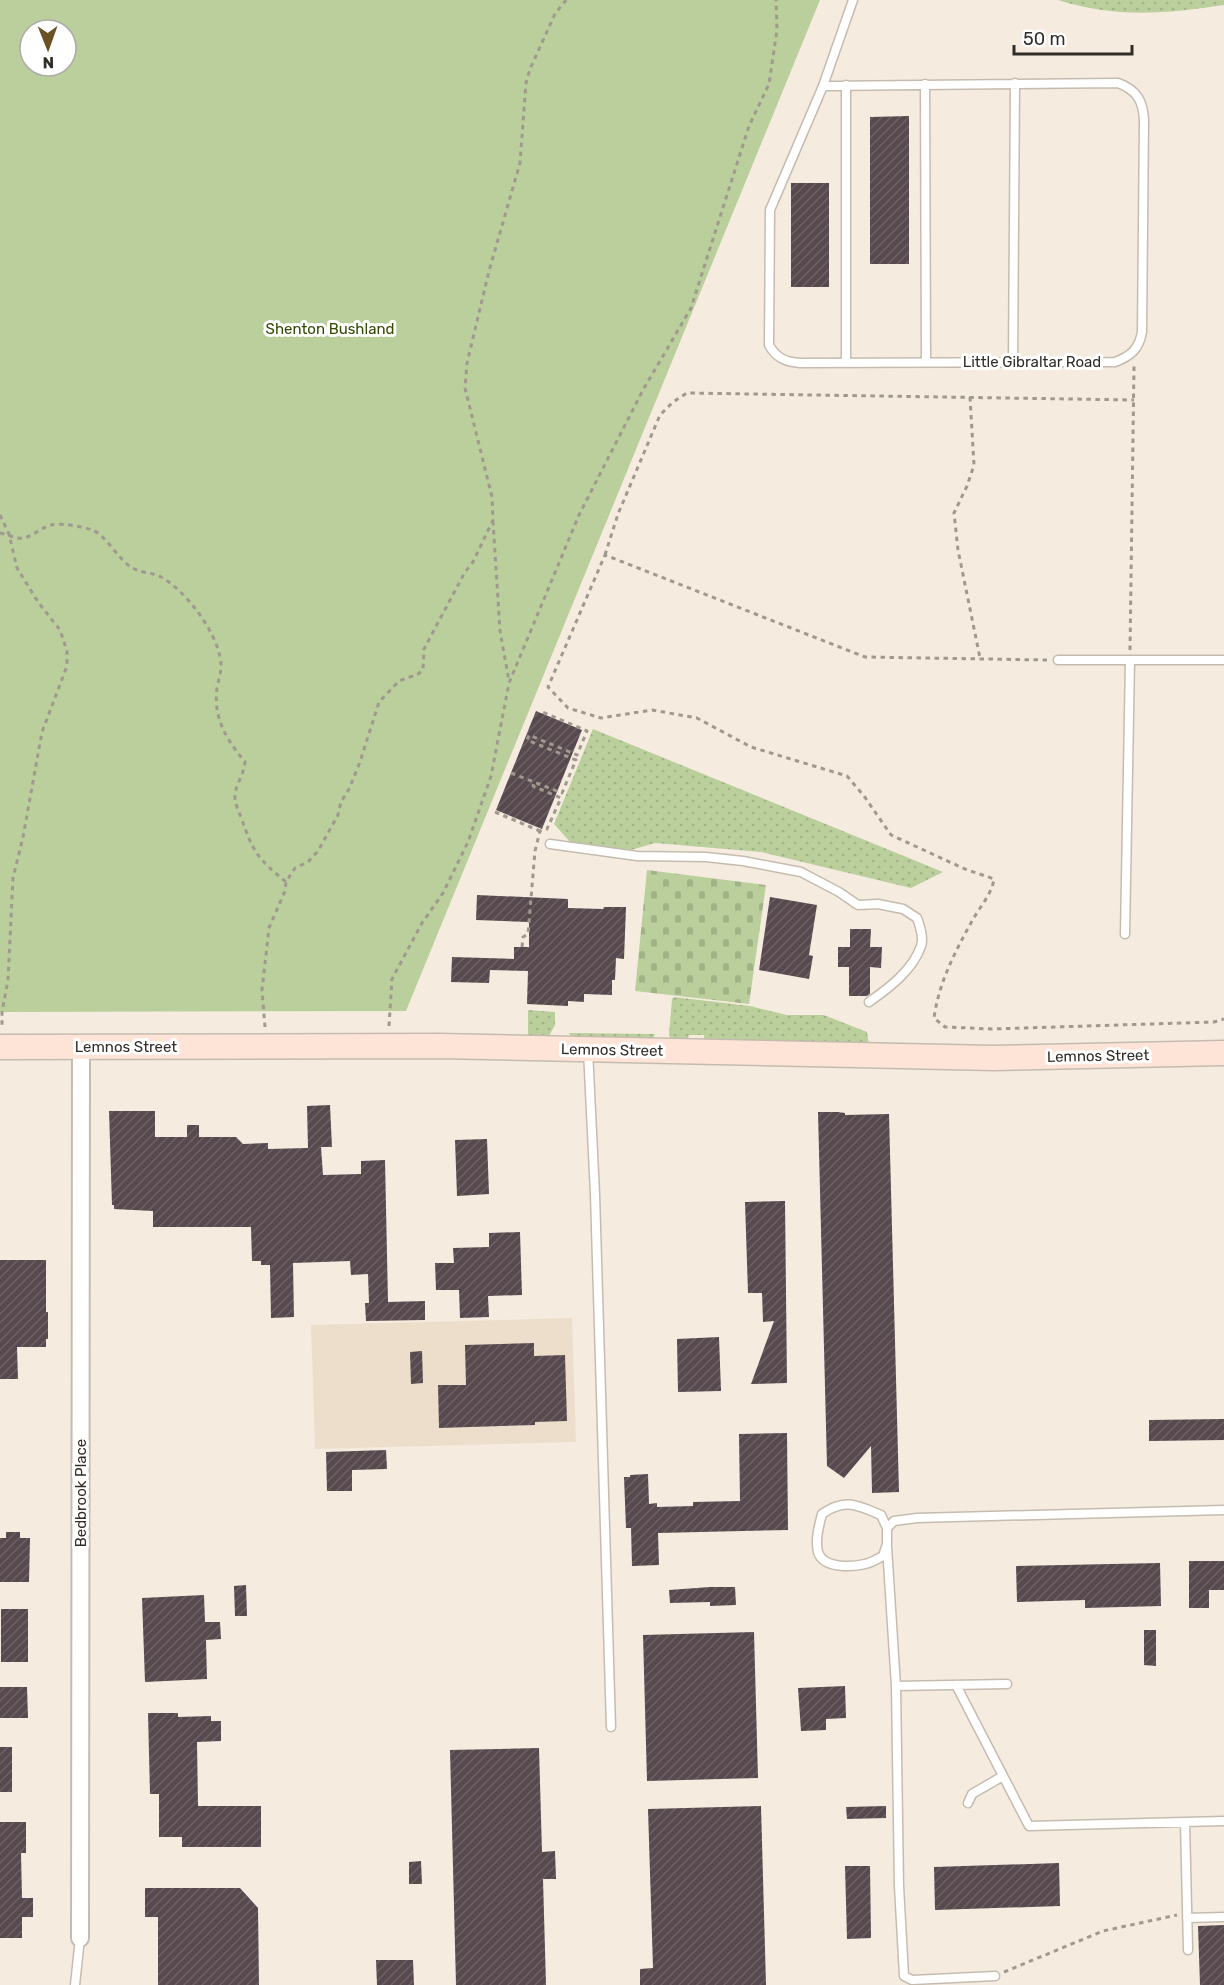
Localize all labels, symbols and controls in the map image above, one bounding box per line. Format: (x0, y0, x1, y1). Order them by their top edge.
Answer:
north arrow (18, 18, 78, 78)
scale bar (1014, 18, 1132, 56)
text: 50 m (1023, 28, 1066, 50)
text: N (42, 53, 54, 72)
park label: Shenton Bushland (266, 320, 394, 338)
street label: Little Gibraltar Road (963, 353, 1101, 371)
street label: Lemnos Street (75, 1038, 177, 1056)
street label: Lemnos Street (561, 1040, 663, 1060)
street label: Lemnos Street (1047, 1046, 1149, 1066)
street label: Bedbrook Place (72, 1439, 90, 1547)

